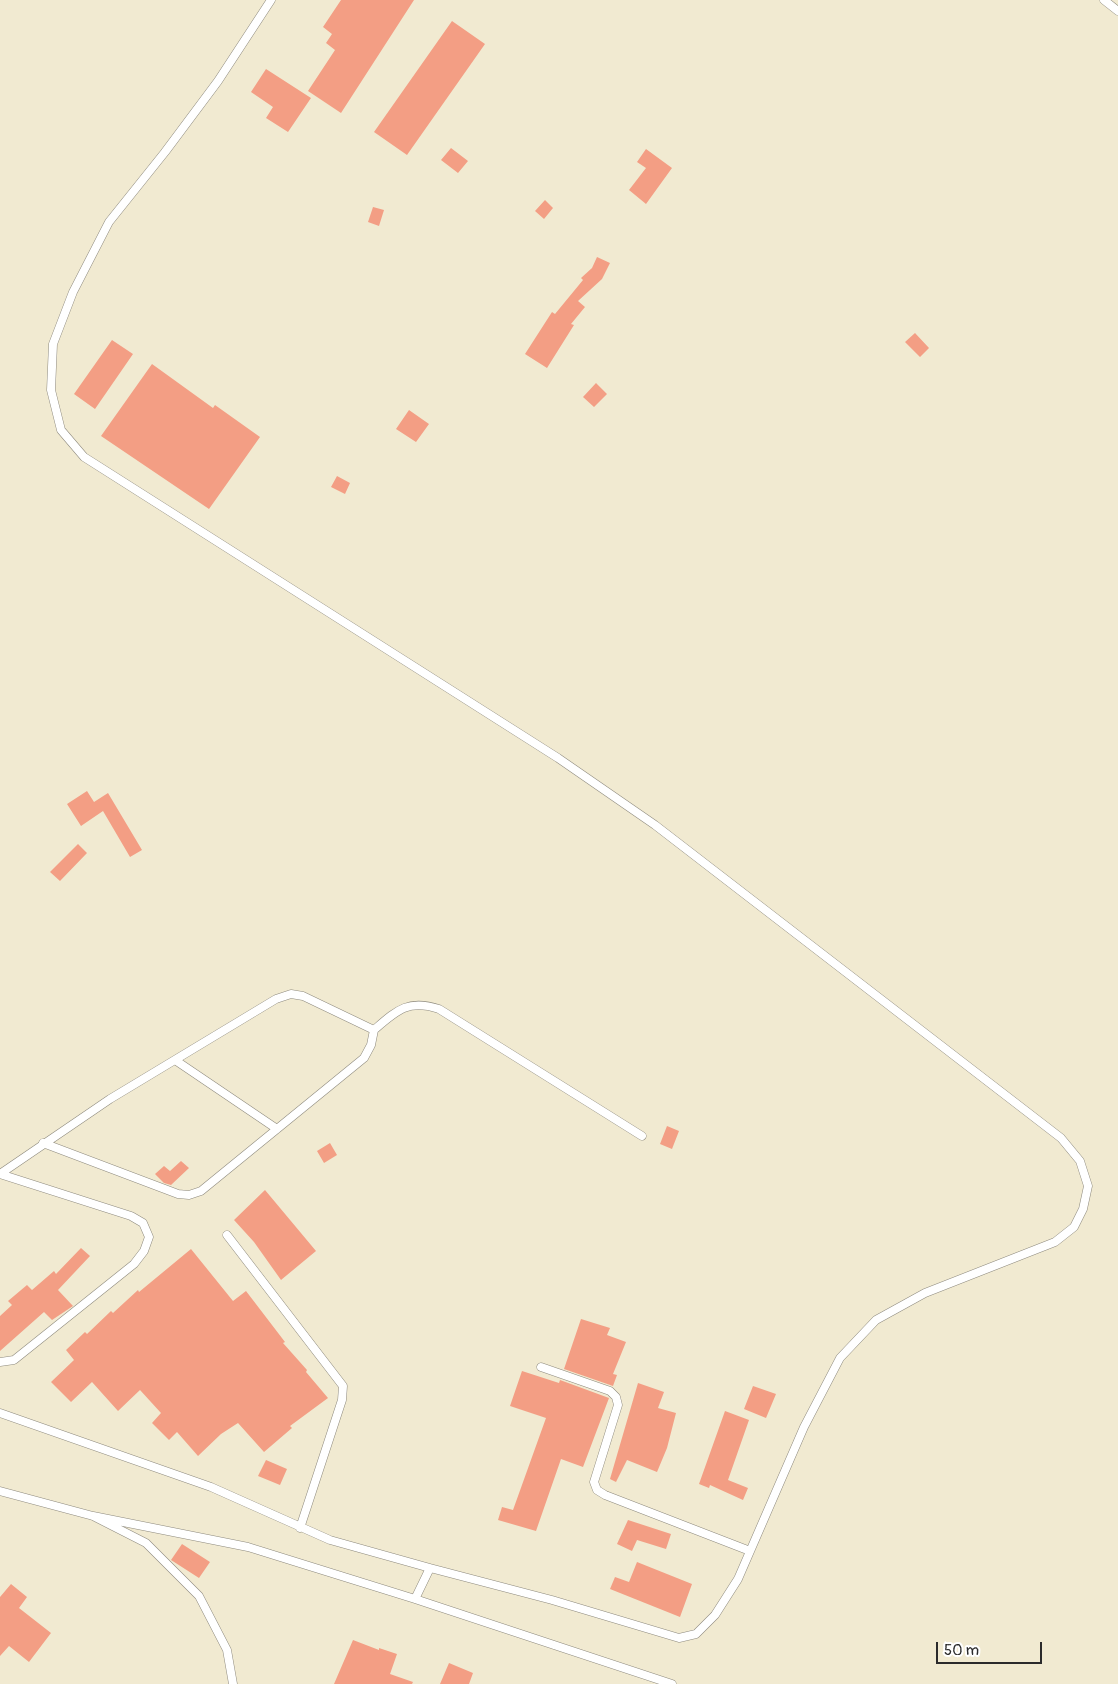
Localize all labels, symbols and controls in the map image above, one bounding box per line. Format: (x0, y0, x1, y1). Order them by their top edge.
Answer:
scale bar (938, 1632, 1044, 1664)
text: 50 m (944, 1641, 979, 1660)

